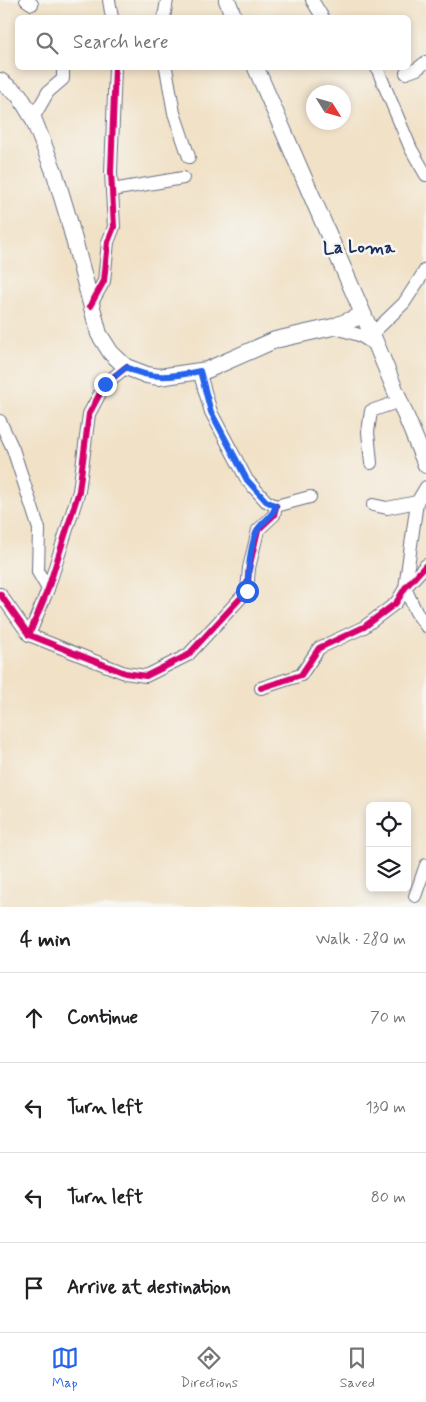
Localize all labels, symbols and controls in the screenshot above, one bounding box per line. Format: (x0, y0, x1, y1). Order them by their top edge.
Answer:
search box (15, 15, 411, 70)
icon: search (33, 29, 61, 57)
text: Search here (73, 30, 169, 55)
north arrow (306, 85, 351, 130)
district label: La Loma (323, 236, 396, 260)
route end (94, 373, 117, 396)
route start (236, 580, 259, 603)
map controls (366, 802, 411, 892)
button: locate (366, 802, 411, 847)
button: layers (366, 847, 411, 892)
text: 4 min (20, 926, 71, 954)
text: Walk · 280 m (316, 929, 406, 950)
icon: ahead (20, 1004, 48, 1032)
text: Continue (67, 1005, 138, 1030)
text: 70 m (370, 1007, 406, 1028)
icon: left (20, 1094, 48, 1122)
text: Turn left (67, 1095, 143, 1120)
text: 130 m (365, 1097, 406, 1118)
icon: left (20, 1184, 48, 1212)
text: Turn left (67, 1185, 143, 1210)
text: 80 m (371, 1187, 406, 1208)
icon: arrive (20, 1274, 48, 1302)
text: Arrive at destination (67, 1275, 231, 1300)
tab: Map (51, 1344, 79, 1392)
tab: Directions (181, 1344, 238, 1392)
tab: Saved (340, 1344, 375, 1392)

